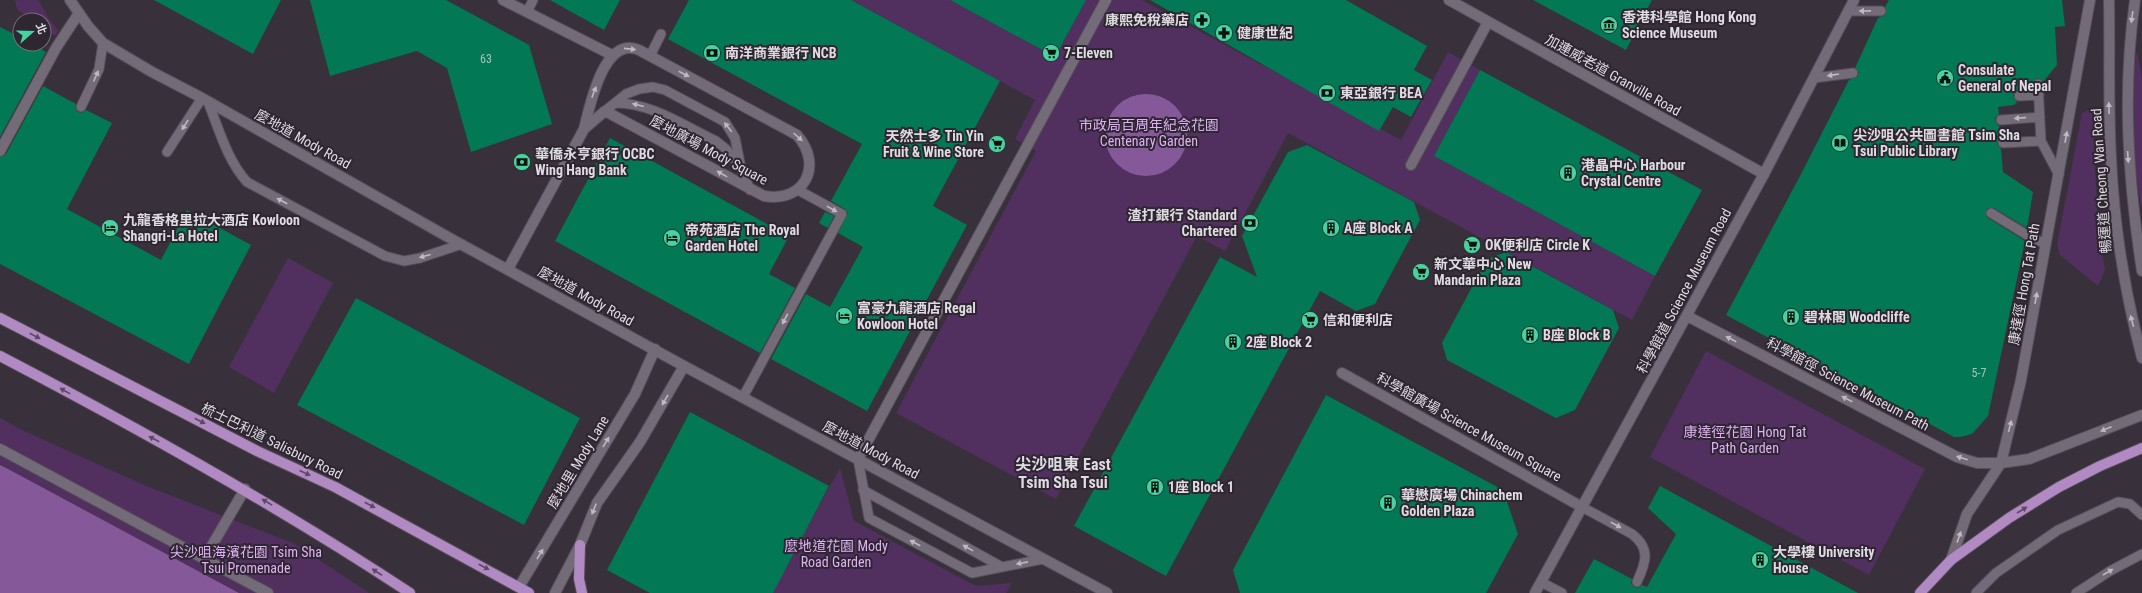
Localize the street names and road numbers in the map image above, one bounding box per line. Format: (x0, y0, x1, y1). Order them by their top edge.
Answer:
street label: 加連威老道 Granville Road (1542, 31, 1684, 119)
street label: 麼地道 Mody Road (252, 106, 354, 172)
street label: 暢運道 Cheong Wan Road (2088, 108, 2114, 254)
street label: 麼地廣場 Mody Square (647, 112, 771, 188)
street label: 科學館道 Science Museum Road (1634, 206, 1734, 376)
street label: 康達徑 Hong Tat Path (2005, 222, 2043, 346)
street label: 麼地道 Mody Road (535, 263, 637, 329)
street label: 科學館徑 Science Museum Path (1764, 334, 1932, 434)
street label: 科學館廣場 Science Museum Square (1374, 369, 1565, 485)
street label: 梳士巴利道 Salisbury Road (199, 400, 345, 482)
street label: 麼地里 Mody Lane (544, 412, 612, 511)
street label: 麼地道 Mody Road (820, 418, 922, 482)

